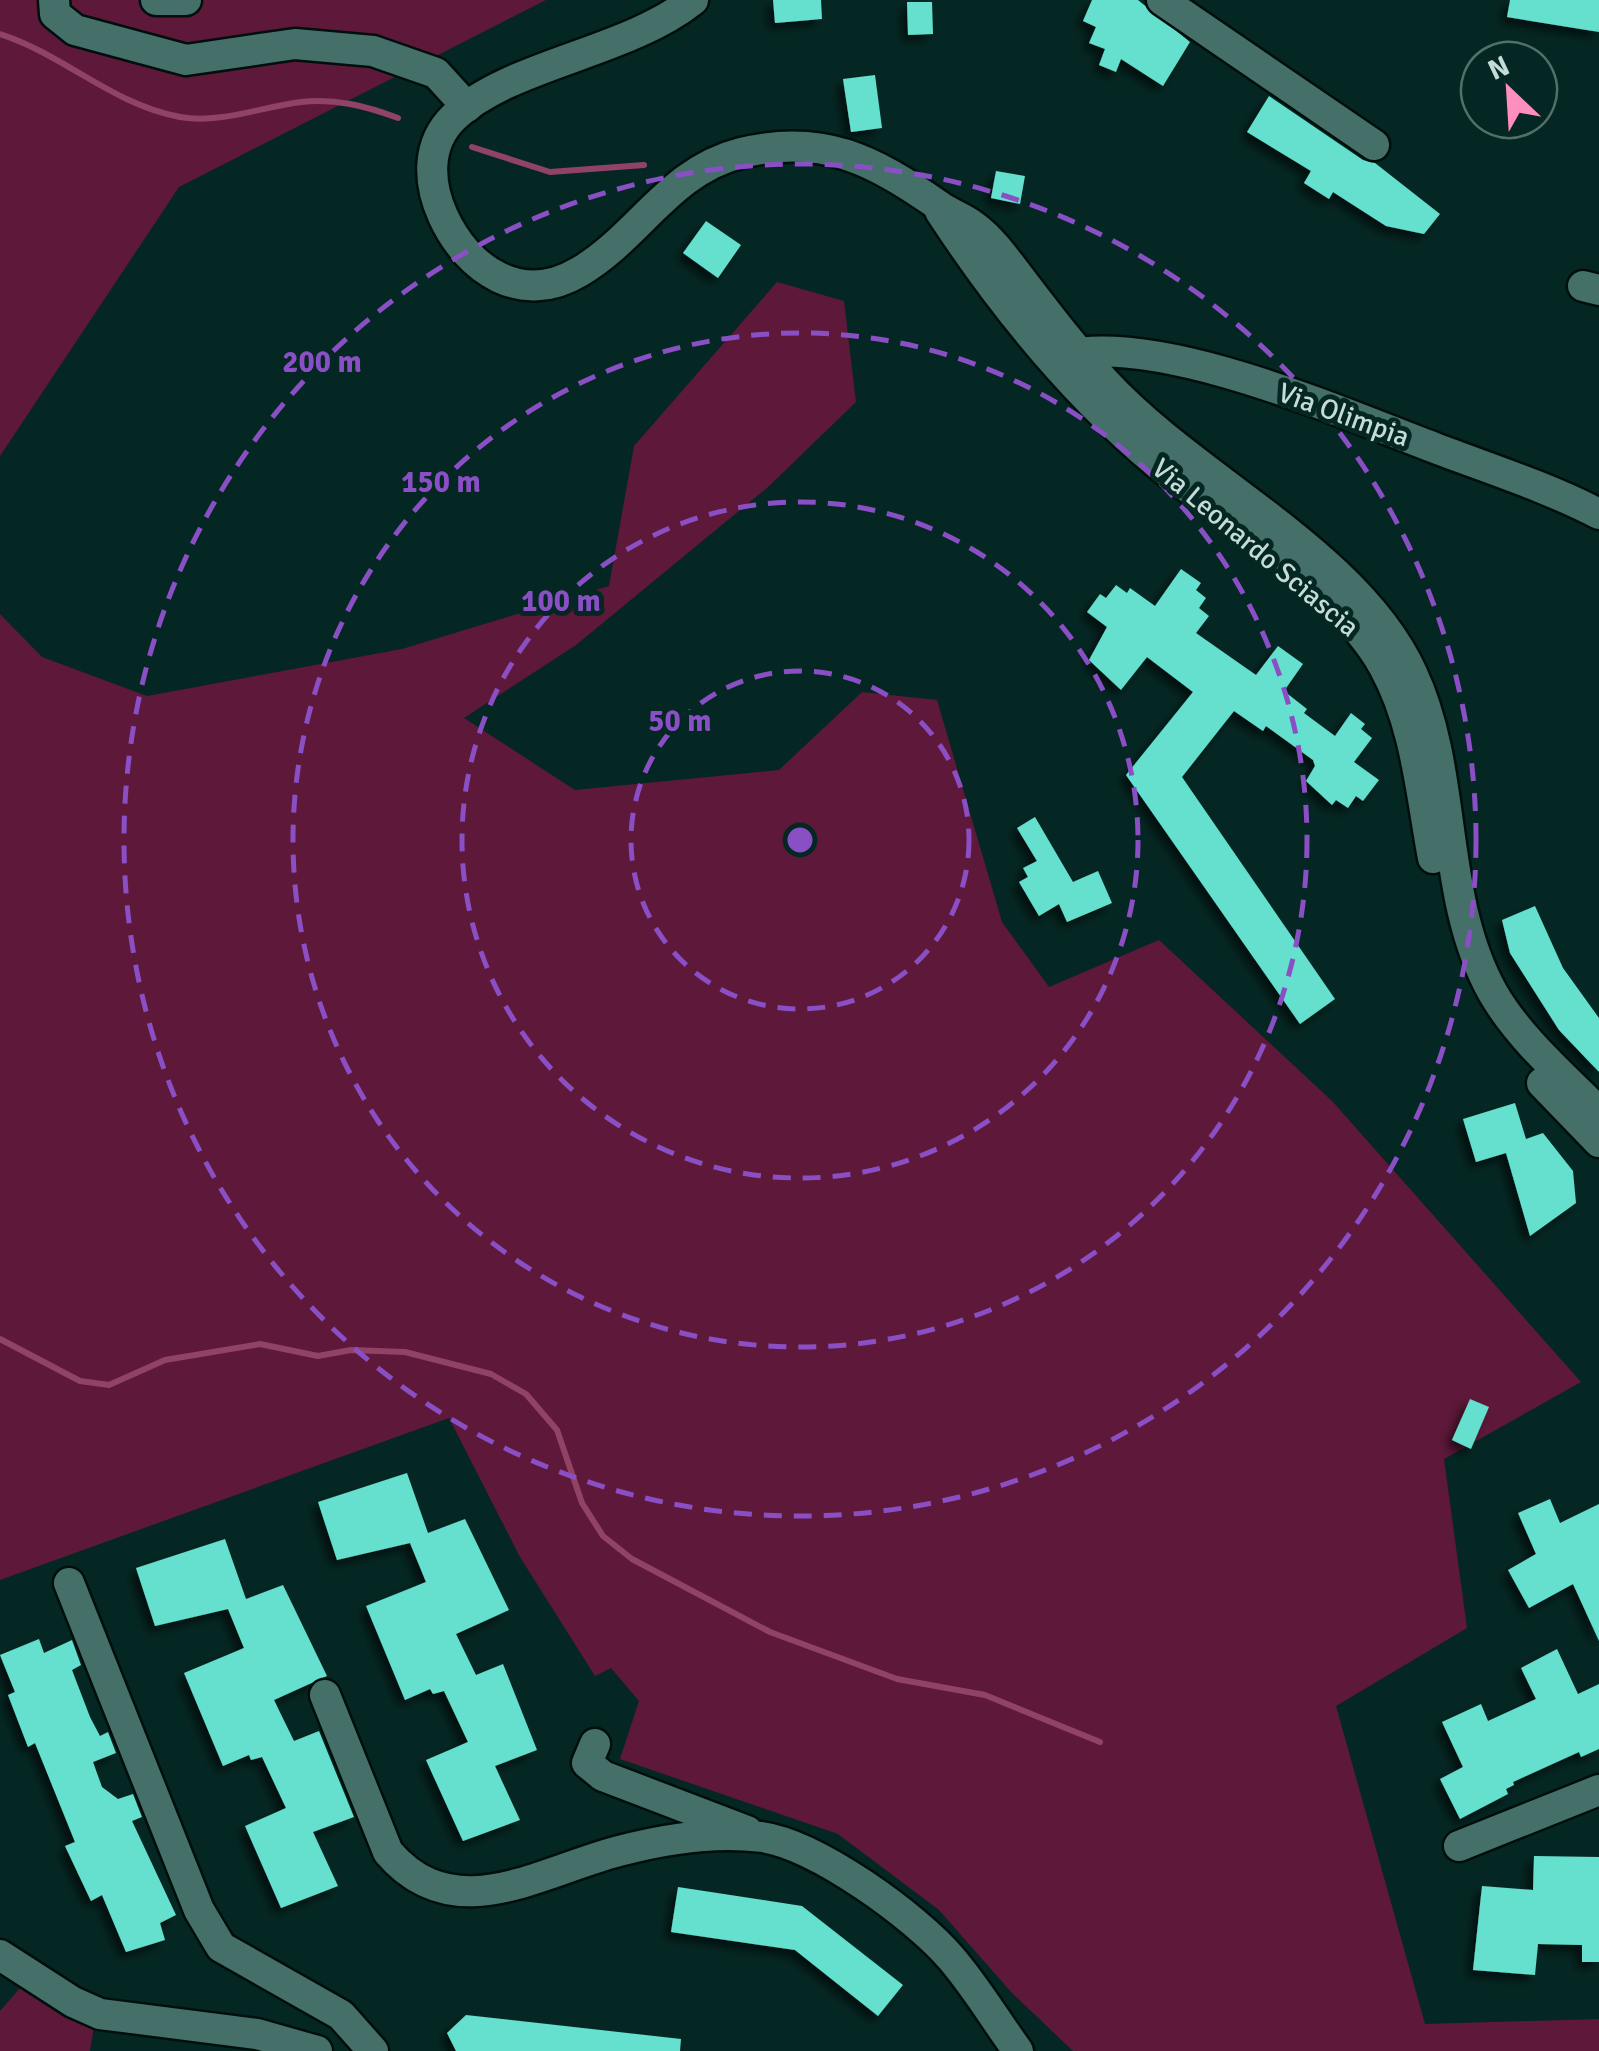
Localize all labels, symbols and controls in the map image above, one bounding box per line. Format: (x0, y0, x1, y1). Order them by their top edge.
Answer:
north arrow (1459, 40, 1559, 140)
text: N (1483, 49, 1515, 88)
text: 200 m (282, 344, 362, 381)
street label: Via Olimpia (1273, 376, 1414, 454)
street label: Via Leonardo Sciascia (1145, 451, 1366, 644)
text: 150 m (401, 464, 481, 501)
text: 100 m (521, 583, 601, 620)
text: 50 m (648, 703, 712, 740)
centre of rings (782, 822, 818, 858)

